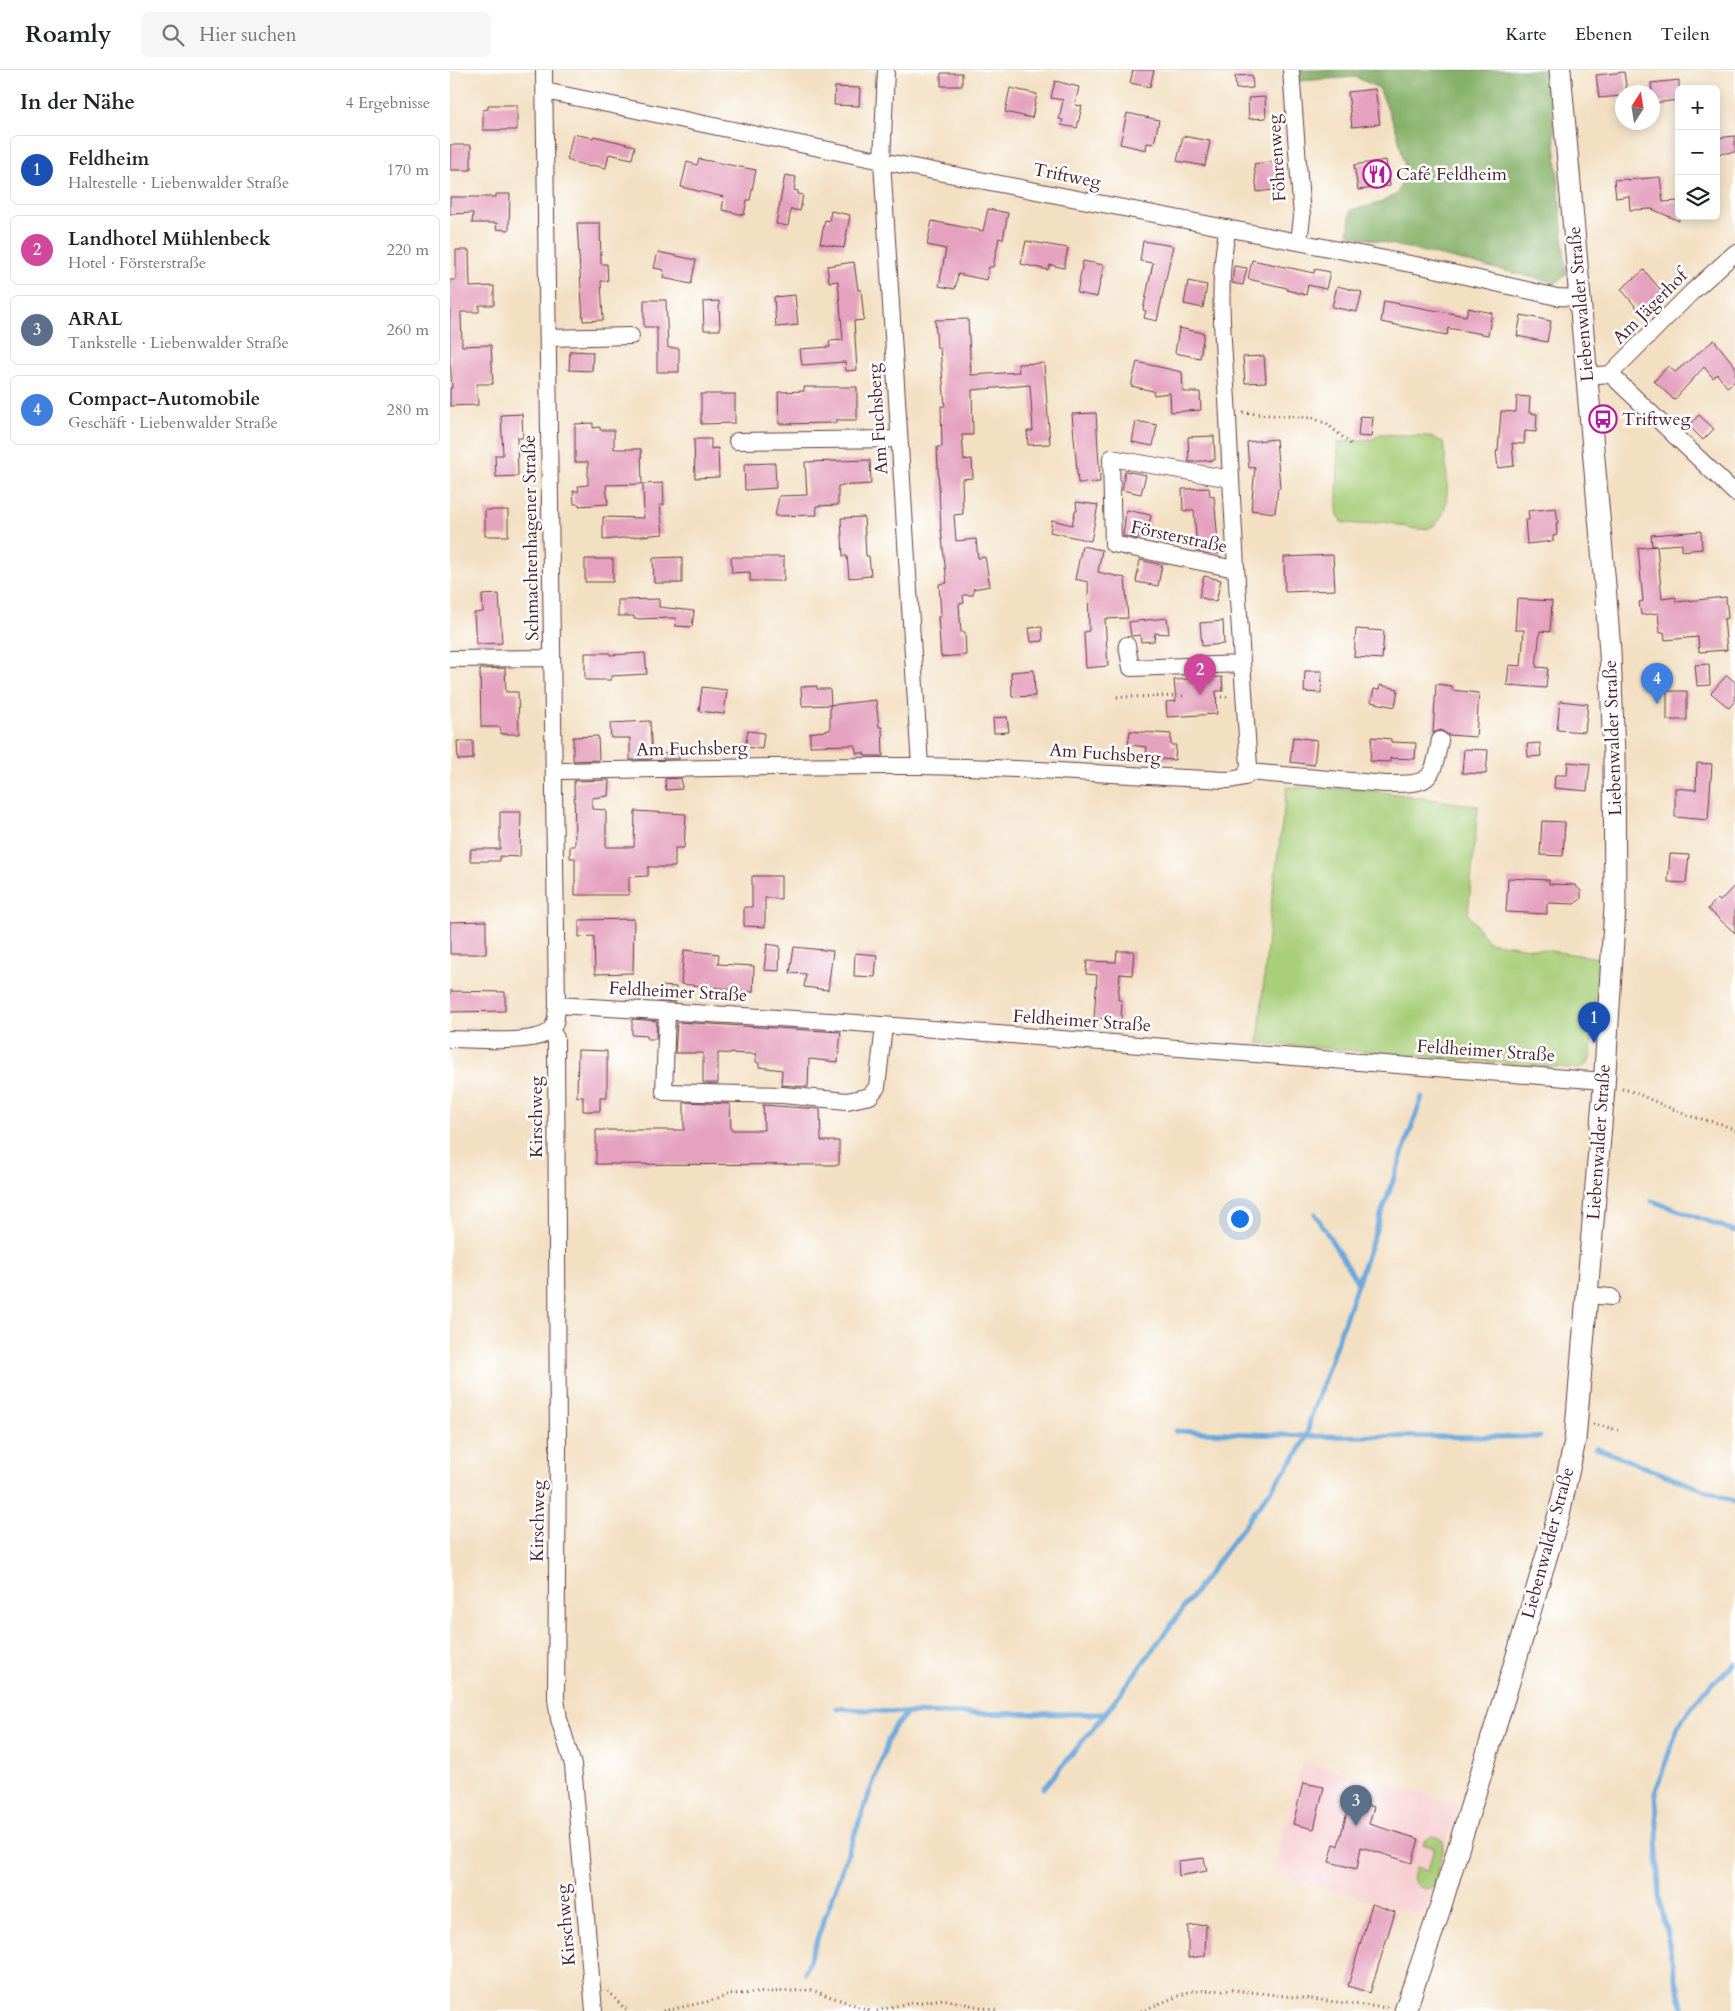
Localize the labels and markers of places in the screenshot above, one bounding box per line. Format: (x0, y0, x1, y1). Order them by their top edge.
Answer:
restaurant icon: Café Feldheim (1362, 159, 1392, 189)
place label: Café Feldheim (1396, 162, 1508, 187)
bus stop icon: Triftweg (1588, 404, 1618, 434)
place label: Triftweg (1622, 407, 1692, 432)
pin: 2 (1184, 654, 1216, 695)
pin: 4 (1641, 663, 1673, 704)
pin: 1 (1578, 1002, 1610, 1043)
pin: 3 (1340, 1785, 1372, 1826)

